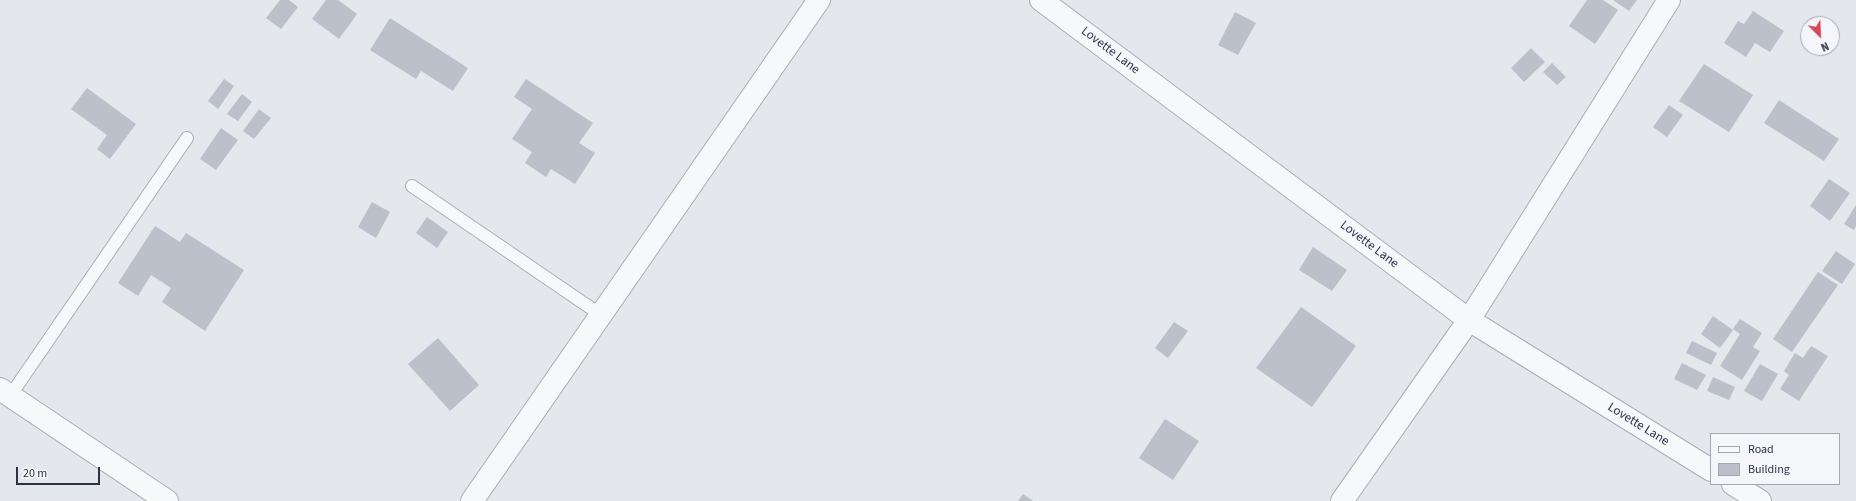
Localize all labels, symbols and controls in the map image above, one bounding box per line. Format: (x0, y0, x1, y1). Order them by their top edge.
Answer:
north arrow (1800, 16, 1840, 56)
street label: Lovette Lane (1078, 24, 1142, 78)
text: N (1818, 38, 1831, 55)
street label: Lovette Lane (1337, 218, 1401, 272)
street label: Lovette Lane (1604, 400, 1672, 450)
legend (1710, 433, 1840, 485)
text: Road (1748, 441, 1774, 458)
scale bar (18, 459, 102, 485)
text: Building (1748, 461, 1790, 478)
text: 20 m (23, 465, 47, 482)

